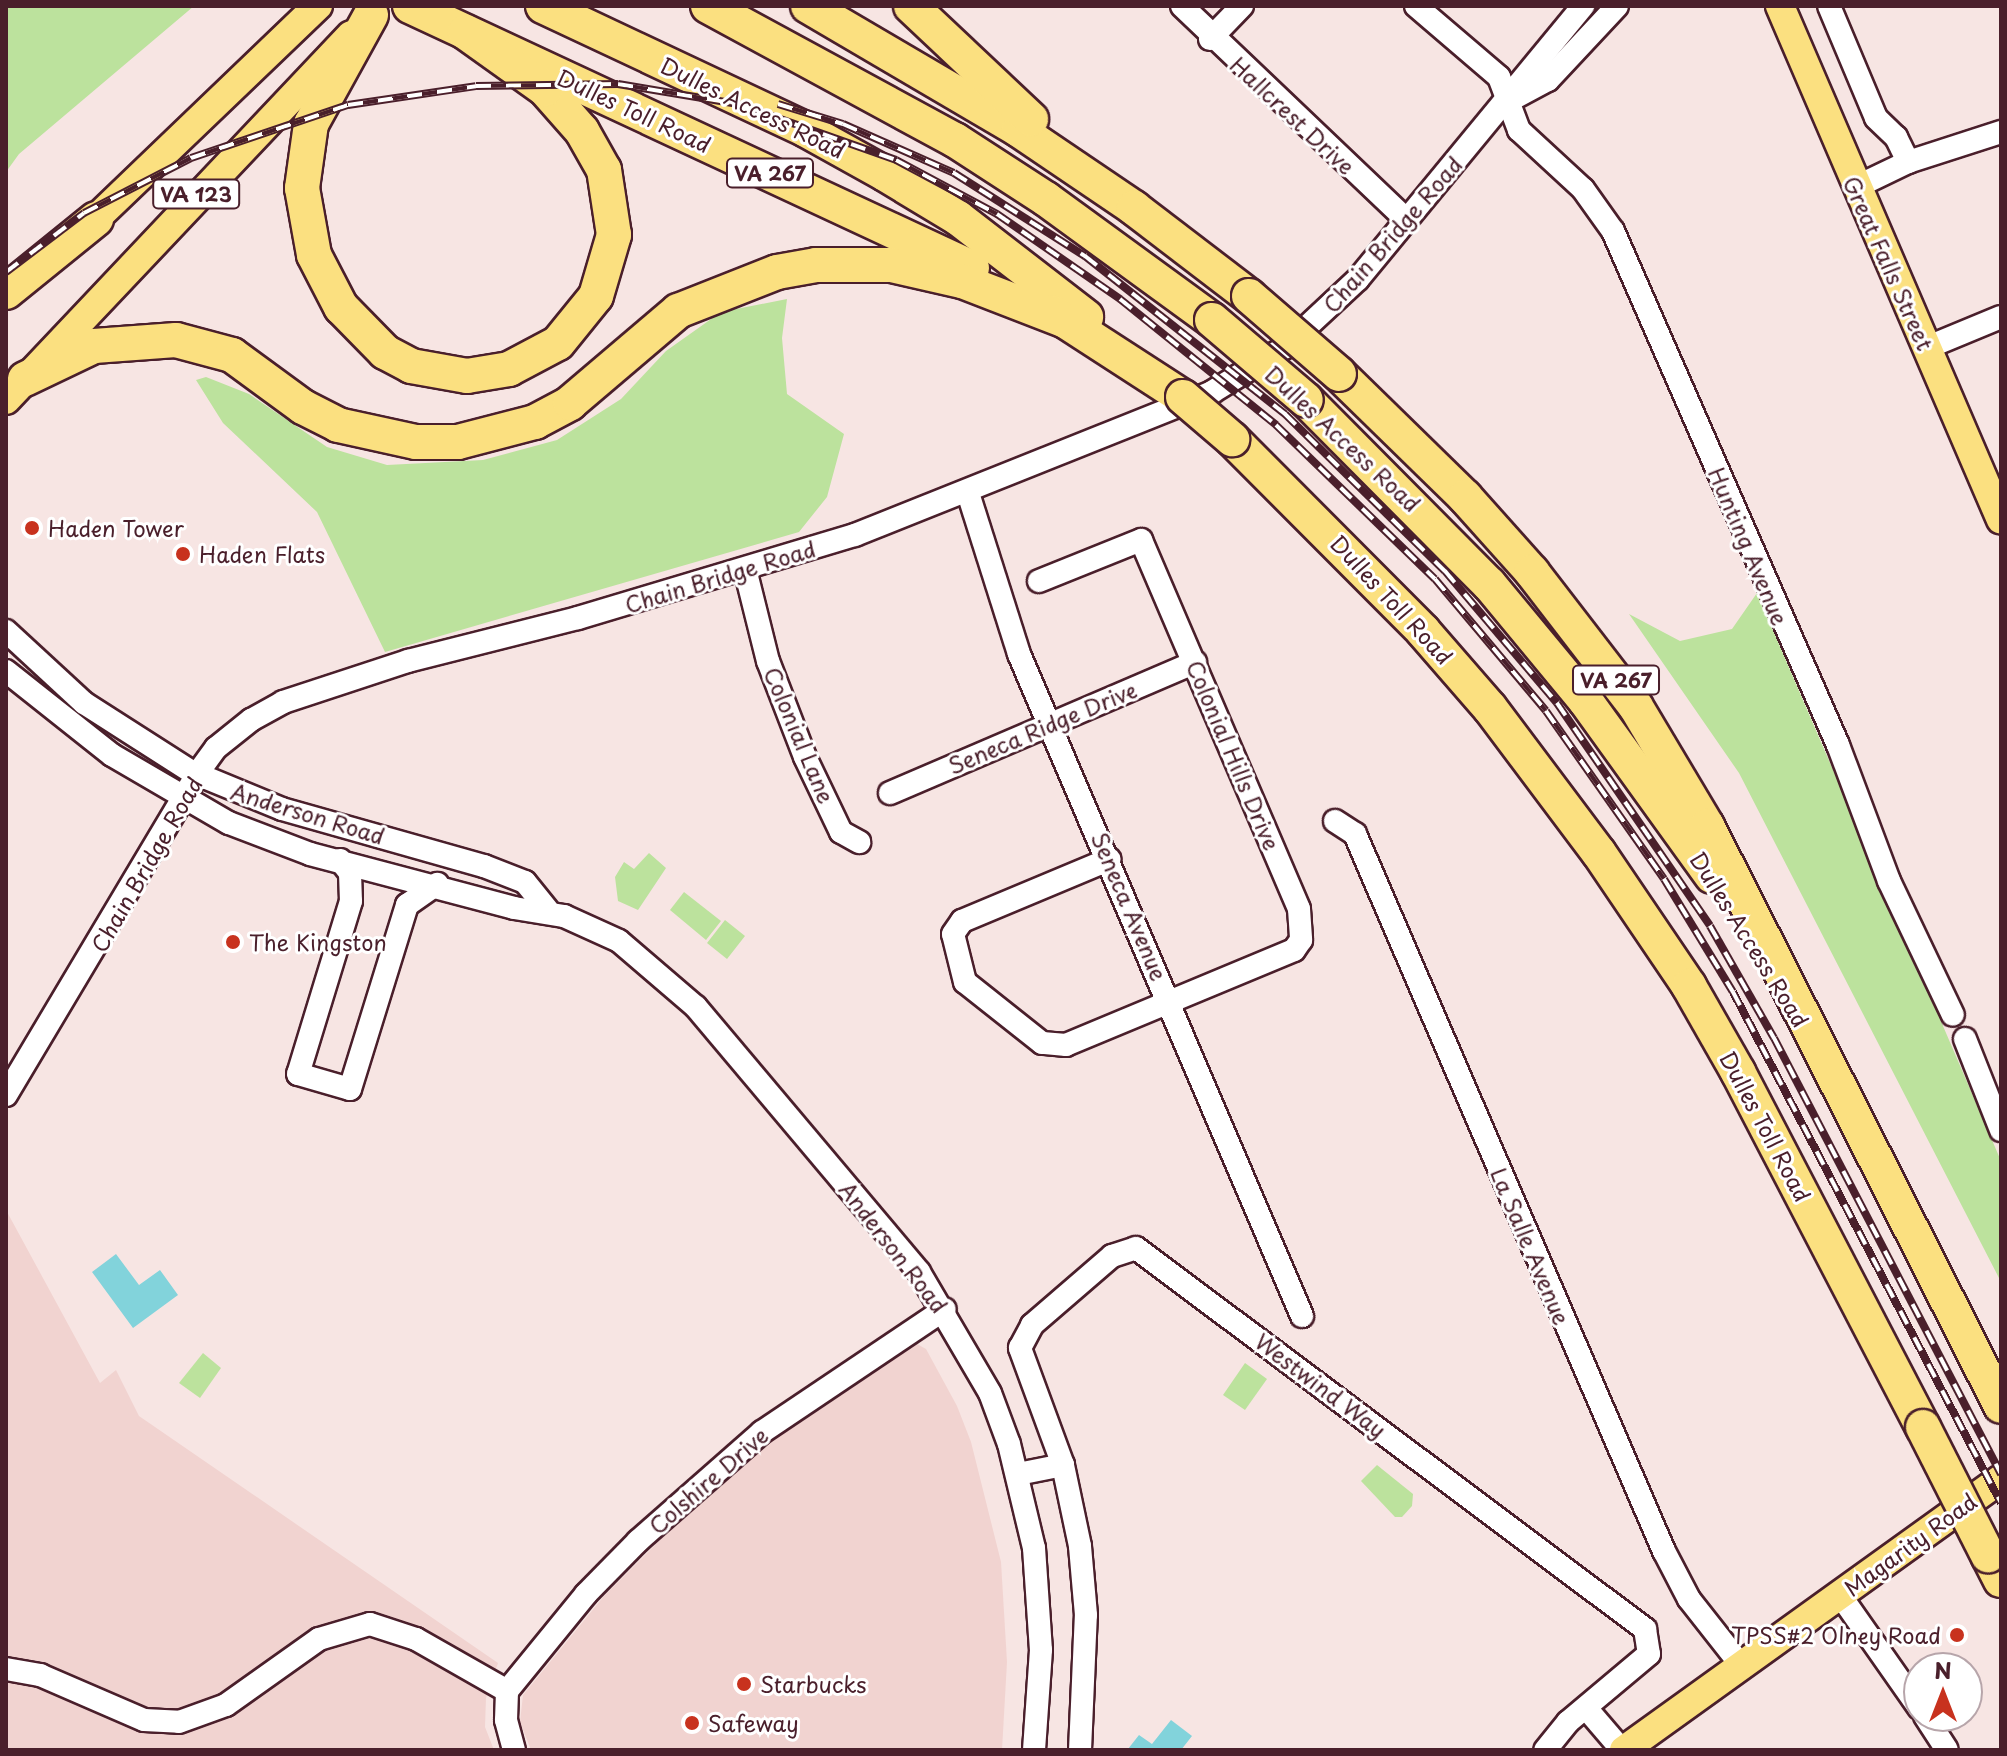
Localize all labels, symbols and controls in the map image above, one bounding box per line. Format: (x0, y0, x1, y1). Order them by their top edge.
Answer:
street label: Dulles Access Road (655, 50, 851, 164)
street label: Hallcrest Drive (1226, 51, 1360, 179)
street label: Dulles Toll Road (552, 62, 716, 158)
street label: Chain Bridge Road (1317, 151, 1467, 317)
road number: VA 267 (724, 157, 816, 189)
street label: Great Falls Street (1838, 171, 1940, 355)
road number: VA 123 (152, 178, 240, 210)
street label: Dulles Access Road (1259, 359, 1427, 517)
street label: Hunting Avenue (1704, 464, 1794, 628)
place label: Haden Tower (48, 515, 185, 541)
marker: Haden Tower (23, 519, 41, 537)
street label: Dulles Toll Road (1325, 528, 1459, 670)
street label: Chain Bridge Road (622, 535, 818, 617)
place label: Haden Flats (199, 541, 326, 567)
marker: Haden Flats (174, 545, 192, 563)
street label: Colonial Hills Drive (1182, 656, 1286, 854)
street label: Colonial Lane (759, 663, 841, 807)
road number: VA 267 (1570, 664, 1662, 696)
street label: Seneca Ridge Drive (942, 675, 1142, 779)
street label: Chain Bridge Road (85, 772, 207, 956)
street label: Anderson Road (228, 777, 388, 849)
street label: Seneca Avenue (1087, 827, 1173, 985)
street label: Dulles Access Road (1685, 845, 1815, 1033)
place label: The Kingston (249, 929, 386, 955)
marker: The Kingston (224, 933, 242, 951)
street label: Dulles Toll Road (1715, 1045, 1817, 1207)
street label: La Salle Avenue (1486, 1164, 1576, 1328)
street label: Anderson Road (834, 1176, 954, 1318)
street label: Westwind Way (1251, 1327, 1391, 1443)
street label: Colshire Drive (643, 1421, 773, 1539)
street label: Magarity Road (1839, 1487, 1981, 1601)
place label: TPSS#2 Olney Road (1728, 1622, 1941, 1648)
marker: TPSS#2 Olney Road (1948, 1626, 1966, 1644)
north arrow (1903, 1652, 1983, 1732)
text: N (1934, 1653, 1952, 1686)
place label: Starbucks (760, 1671, 867, 1697)
marker: Starbucks (735, 1675, 753, 1693)
place label: Safeway (708, 1710, 799, 1736)
marker: Safeway (683, 1714, 701, 1732)

